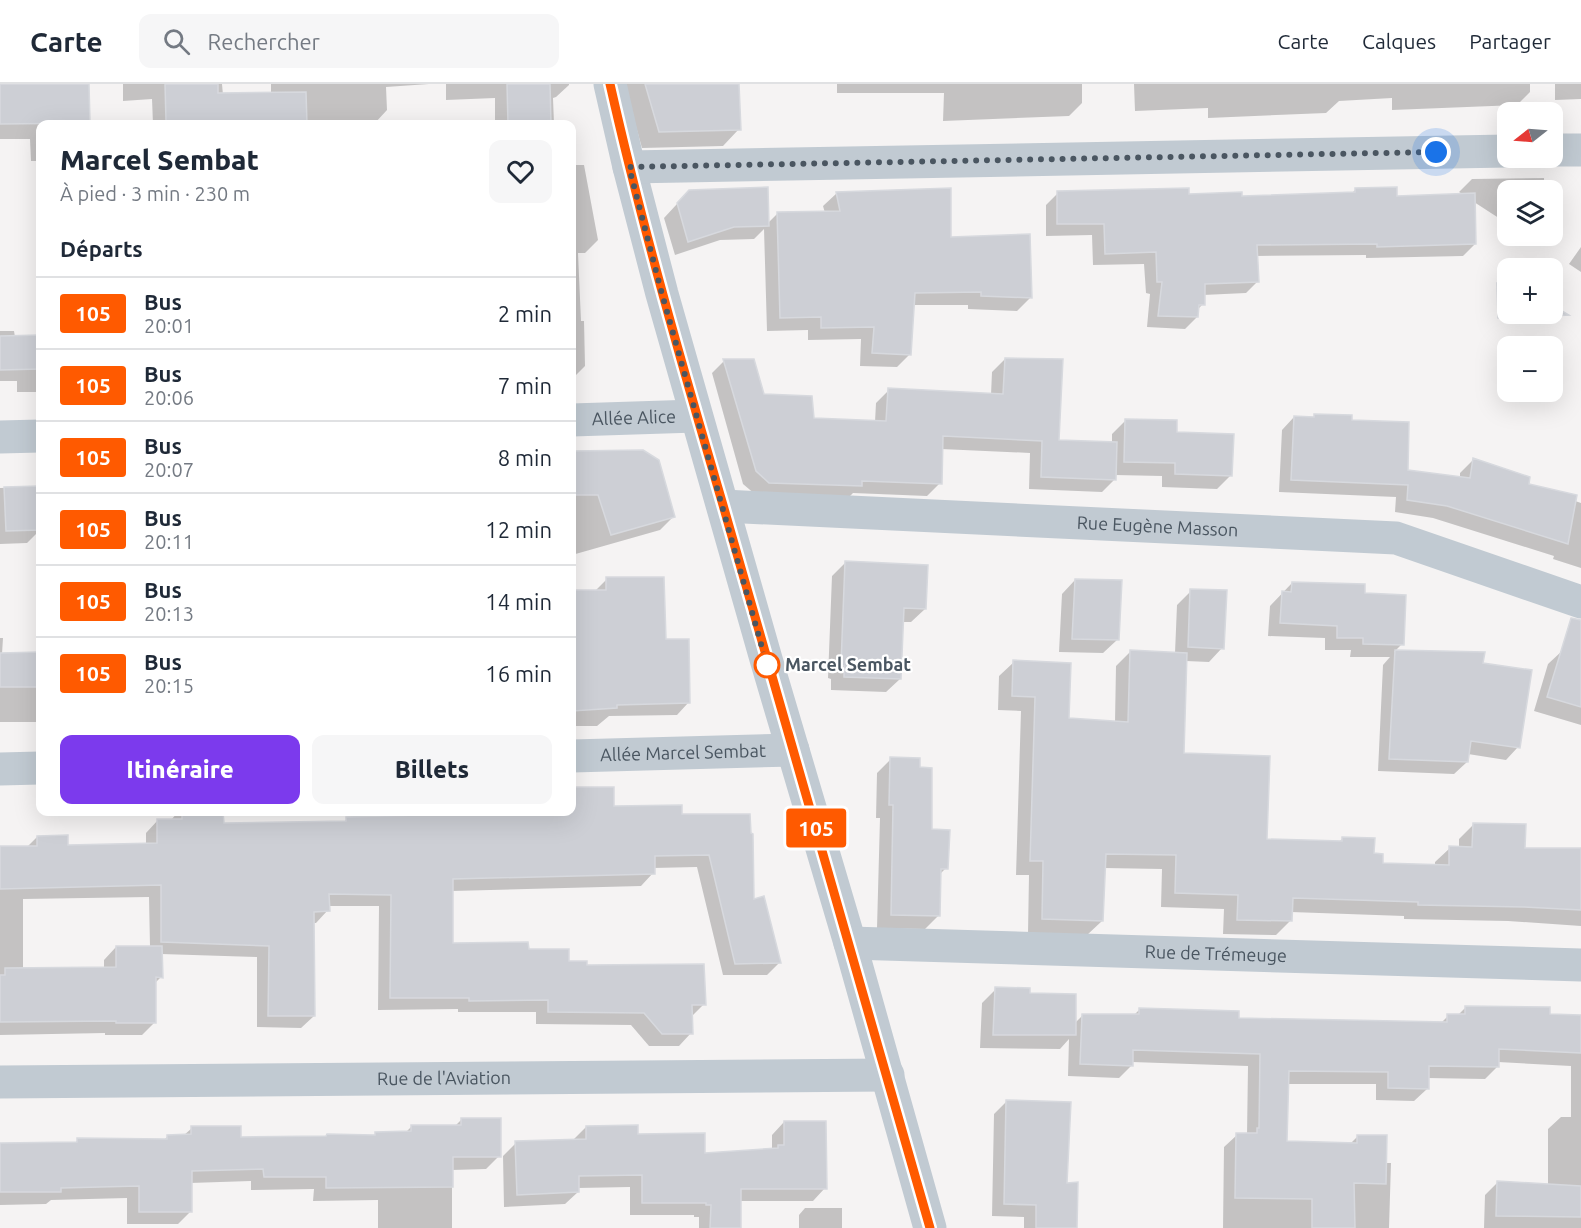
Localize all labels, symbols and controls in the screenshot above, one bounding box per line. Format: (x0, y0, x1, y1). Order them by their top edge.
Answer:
search box (139, 14, 559, 68)
icon: search (160, 25, 193, 58)
text: Carte (30, 26, 103, 57)
text: Rechercher (208, 29, 320, 54)
text: Carte (1278, 29, 1329, 53)
text: Calques (1362, 29, 1436, 53)
text: Partager (1469, 29, 1551, 53)
north arrow (1497, 102, 1563, 168)
map controls (1497, 102, 1563, 402)
your location (1421, 137, 1451, 167)
button: heart (489, 140, 552, 203)
text: Marcel Sembat (60, 144, 259, 175)
button: layers (1497, 180, 1563, 246)
text: À pied · 3 min · 230 m (60, 182, 250, 205)
text: Départs (60, 236, 143, 261)
button: + (1497, 258, 1563, 324)
text: Bus (144, 289, 182, 314)
text: 105 (75, 301, 111, 325)
text: 2 min (498, 301, 552, 326)
text: 20:01 (144, 314, 194, 337)
button: − (1497, 336, 1563, 402)
text: Bus (144, 361, 182, 386)
text: 105 (75, 373, 111, 397)
text: 7 min (498, 373, 552, 398)
text: 20:06 (144, 386, 194, 409)
street label: Allée Alice (592, 406, 676, 428)
text: Bus (144, 433, 182, 458)
text: 105 (75, 445, 111, 469)
text: 8 min (498, 445, 552, 470)
text: 20:07 (144, 458, 194, 481)
text: Bus (144, 505, 182, 530)
street label: Rue Eugène Masson (1076, 512, 1239, 539)
text: 105 (75, 517, 111, 541)
text: 12 min (485, 517, 552, 542)
text: 20:11 (144, 530, 194, 553)
text: Bus (144, 577, 182, 602)
text: 105 (75, 589, 111, 613)
text: 14 min (485, 589, 552, 614)
text: 20:13 (144, 602, 194, 625)
text: Bus (144, 649, 182, 674)
marker: Marcel Sembat (754, 652, 780, 678)
place label: Marcel Sembat (785, 654, 911, 674)
text: 105 (75, 661, 111, 685)
text: 16 min (485, 661, 552, 686)
text: 20:15 (144, 674, 194, 697)
button: Itinéraire (60, 735, 300, 804)
button: Billets (312, 735, 552, 804)
street label: Allée Marcel Sembat (600, 740, 766, 764)
line badge: 105 (782, 808, 850, 848)
text: 105 (798, 816, 834, 840)
street label: Rue de Trémeuge (1144, 941, 1287, 965)
street label: Rue de l'Aviation (377, 1067, 511, 1088)

